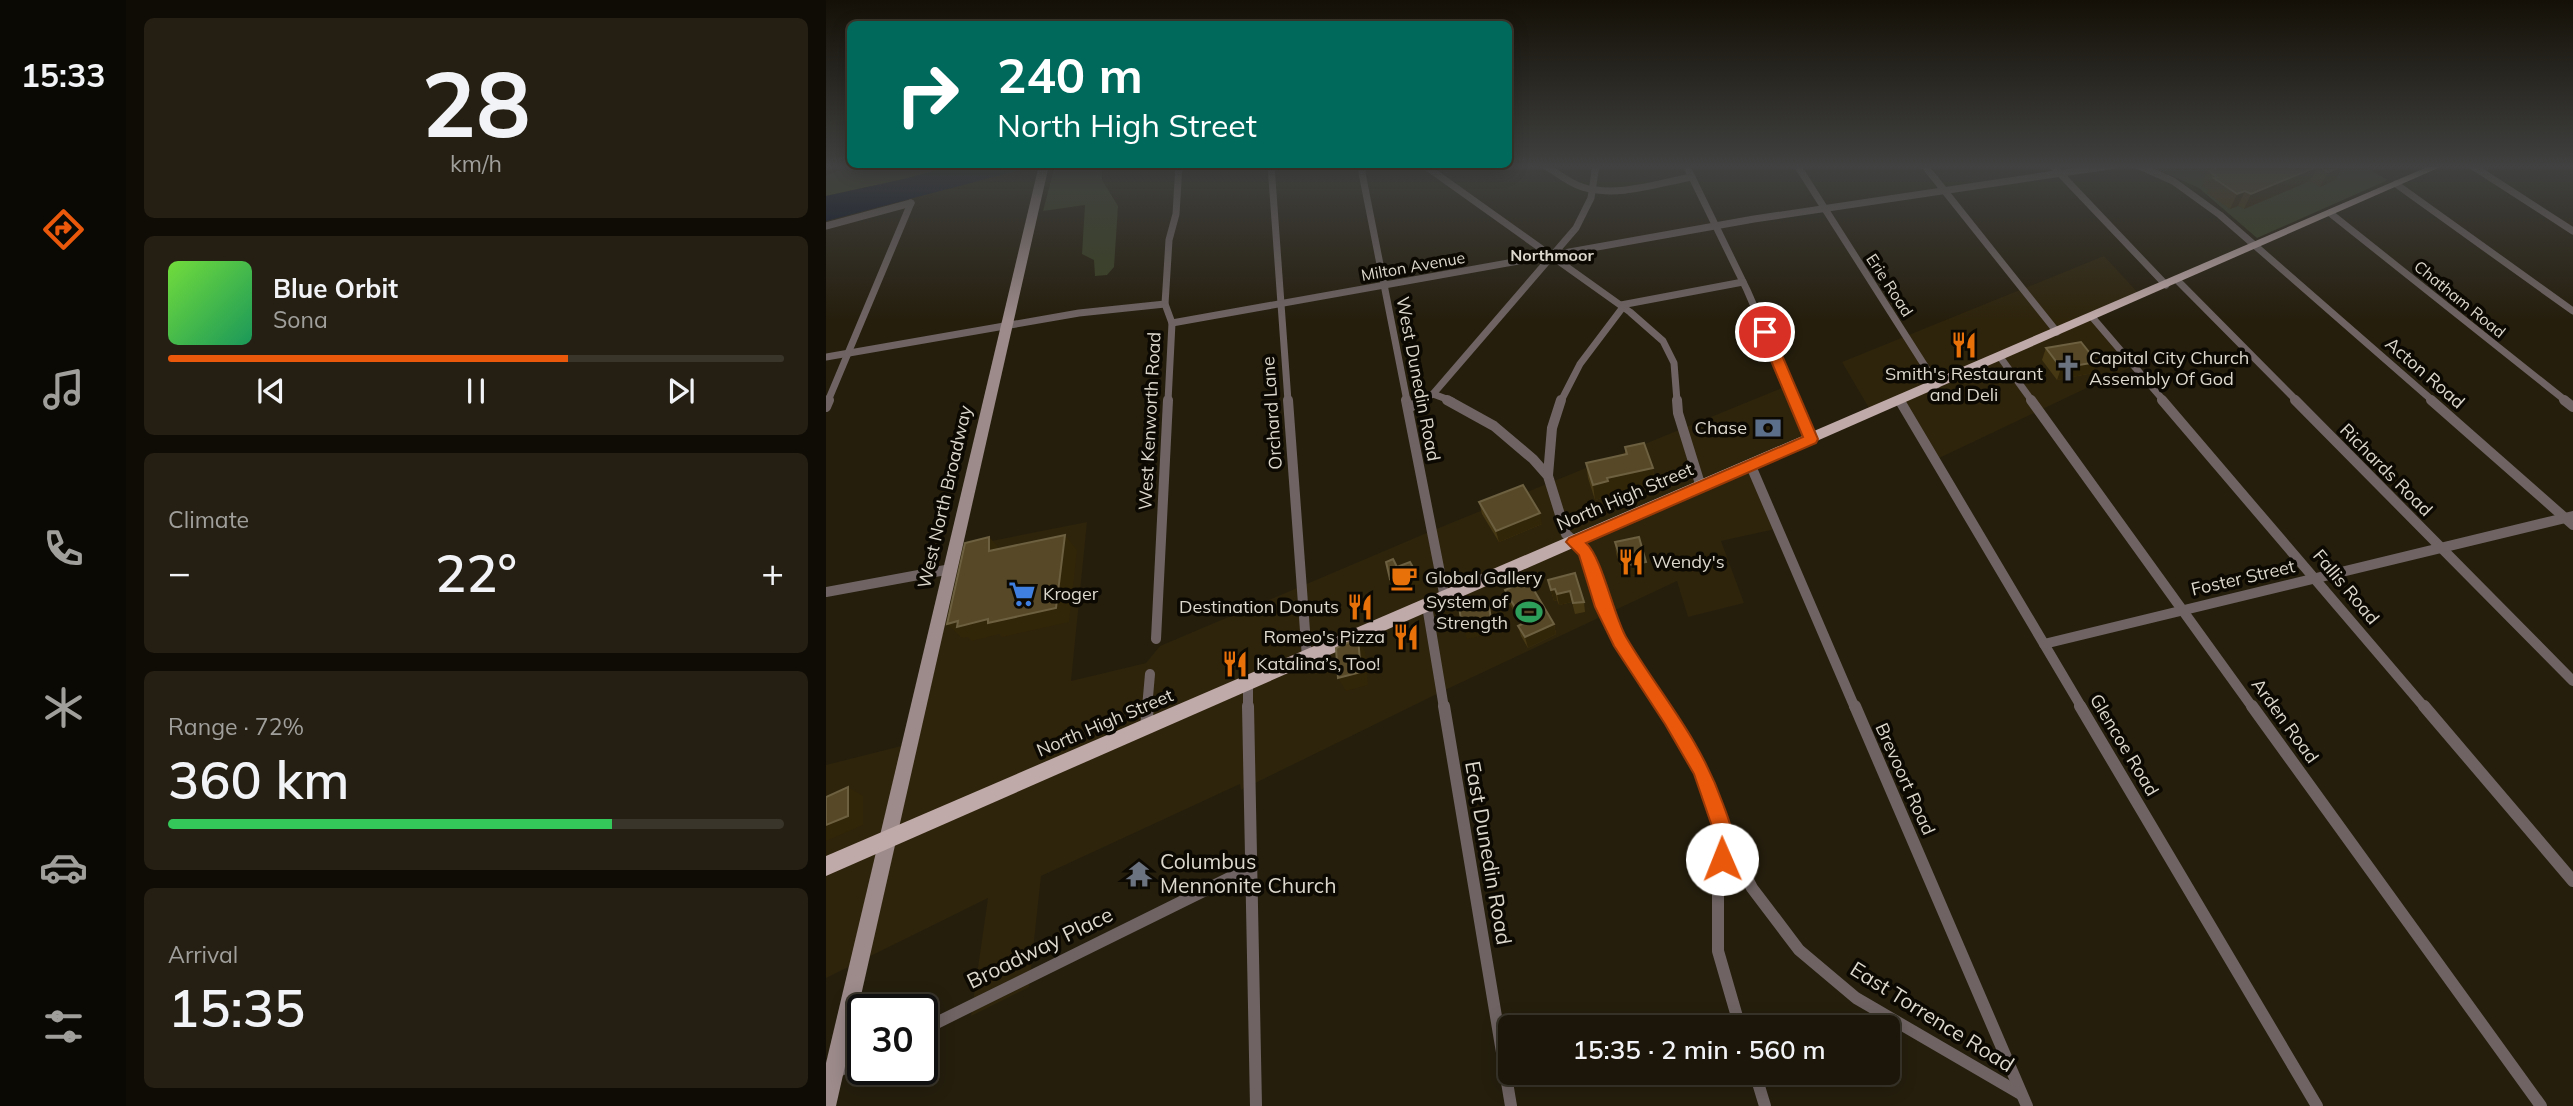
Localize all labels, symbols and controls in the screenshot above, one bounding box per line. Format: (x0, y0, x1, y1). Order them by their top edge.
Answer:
text: 240 m (997, 44, 1143, 105)
text: 28 (421, 46, 531, 160)
icon: right (882, 49, 973, 140)
text: 15:33 (21, 55, 105, 95)
text: North High Street (997, 105, 1257, 145)
text: km/h (450, 149, 502, 178)
icon: directions (39, 205, 88, 254)
district label: Northmoor (1510, 245, 1595, 265)
street label: Milton Avenue (1359, 247, 1467, 285)
street label: Erie Road (1862, 250, 1918, 320)
street label: Chatham Road (2410, 256, 2510, 342)
text: Blue Orbit (273, 272, 398, 305)
street label: West Dunedin Road (1391, 295, 1446, 463)
pin (1735, 302, 1795, 362)
text: Sona (273, 305, 328, 334)
icon: arrive (1746, 313, 1784, 351)
restaurant icon: Smith's Restaurant and Deli (1949, 330, 1979, 360)
street label: West Kenworth Road (1133, 331, 1166, 511)
street label: Acton Road (2381, 332, 2470, 413)
place label: Capital City Church Assembly Of God (2089, 346, 2249, 390)
church icon: Capital City Church Assembly Of God (2053, 353, 2083, 383)
street label: Orchard Lane (1256, 356, 1287, 470)
place label: Smith's Restaurant and Deli (1885, 362, 2043, 406)
icon: music (39, 365, 88, 414)
icon: previous (252, 372, 290, 410)
icon: pause (457, 372, 495, 410)
icon: next (662, 372, 700, 410)
street label: West North Broadway (912, 403, 977, 591)
bank icon: Chase (1753, 413, 1783, 443)
place label: Chase (1695, 416, 1747, 439)
street label: Richards Road (2335, 418, 2438, 521)
street label: North High Street (1553, 457, 1697, 536)
text: Climate (168, 505, 249, 534)
icon: phone (39, 524, 88, 573)
text: 22° (435, 540, 517, 605)
street label: Fallis Road (2308, 544, 2384, 629)
restaurant icon: Wendy's (1616, 547, 1646, 577)
text: − (168, 548, 191, 596)
text: + (761, 548, 784, 596)
place label: Wendy's (1652, 550, 1725, 573)
street label: Foster Street (2189, 554, 2297, 601)
cafe icon: Global Gallery (1389, 563, 1419, 593)
place label: Global Gallery (1425, 566, 1543, 589)
supermarket icon: Kroger (1007, 579, 1037, 609)
place label: Kroger (1043, 582, 1099, 605)
place label: System of Strength (1426, 590, 1509, 634)
restaurant icon: Destination Donuts (1345, 592, 1375, 622)
place label: Destination Donuts (1179, 595, 1339, 618)
sports icon: System of Strength (1514, 597, 1544, 627)
restaurant icon: Romeo's Pizza (1391, 622, 1421, 652)
place label: Romeo's Pizza (1264, 625, 1385, 648)
restaurant icon: Katalina’s, Too! (1220, 649, 1250, 679)
place label: Katalina’s, Too! (1256, 652, 1380, 675)
street label: Arden Road (2247, 674, 2324, 768)
icon: climate (39, 683, 88, 732)
street label: North High Street (1033, 683, 1177, 762)
street label: Glencoe Road (2085, 689, 2164, 800)
text: Range · 72% (168, 712, 304, 741)
street label: Brevoort Road (1870, 719, 1940, 838)
text: 360 km (168, 747, 349, 812)
street label: East Dunedin Road (1460, 759, 1518, 947)
position arrow (1685, 822, 1759, 896)
icon: car (39, 843, 88, 892)
place label: Columbus Mennonite Church (1160, 848, 1336, 898)
temple icon: Columbus Mennonite Church (1124, 859, 1154, 889)
street label: Broadway Place (962, 901, 1117, 994)
text: Arrival (168, 940, 238, 969)
street label: East Torrence Road (1846, 955, 2019, 1077)
text: 15:35 (168, 975, 305, 1040)
speed limit sign: 30 (847, 994, 938, 1085)
icon: filters (39, 1002, 88, 1051)
text: 15:35 · 2 min · 560 m (1572, 1033, 1826, 1066)

